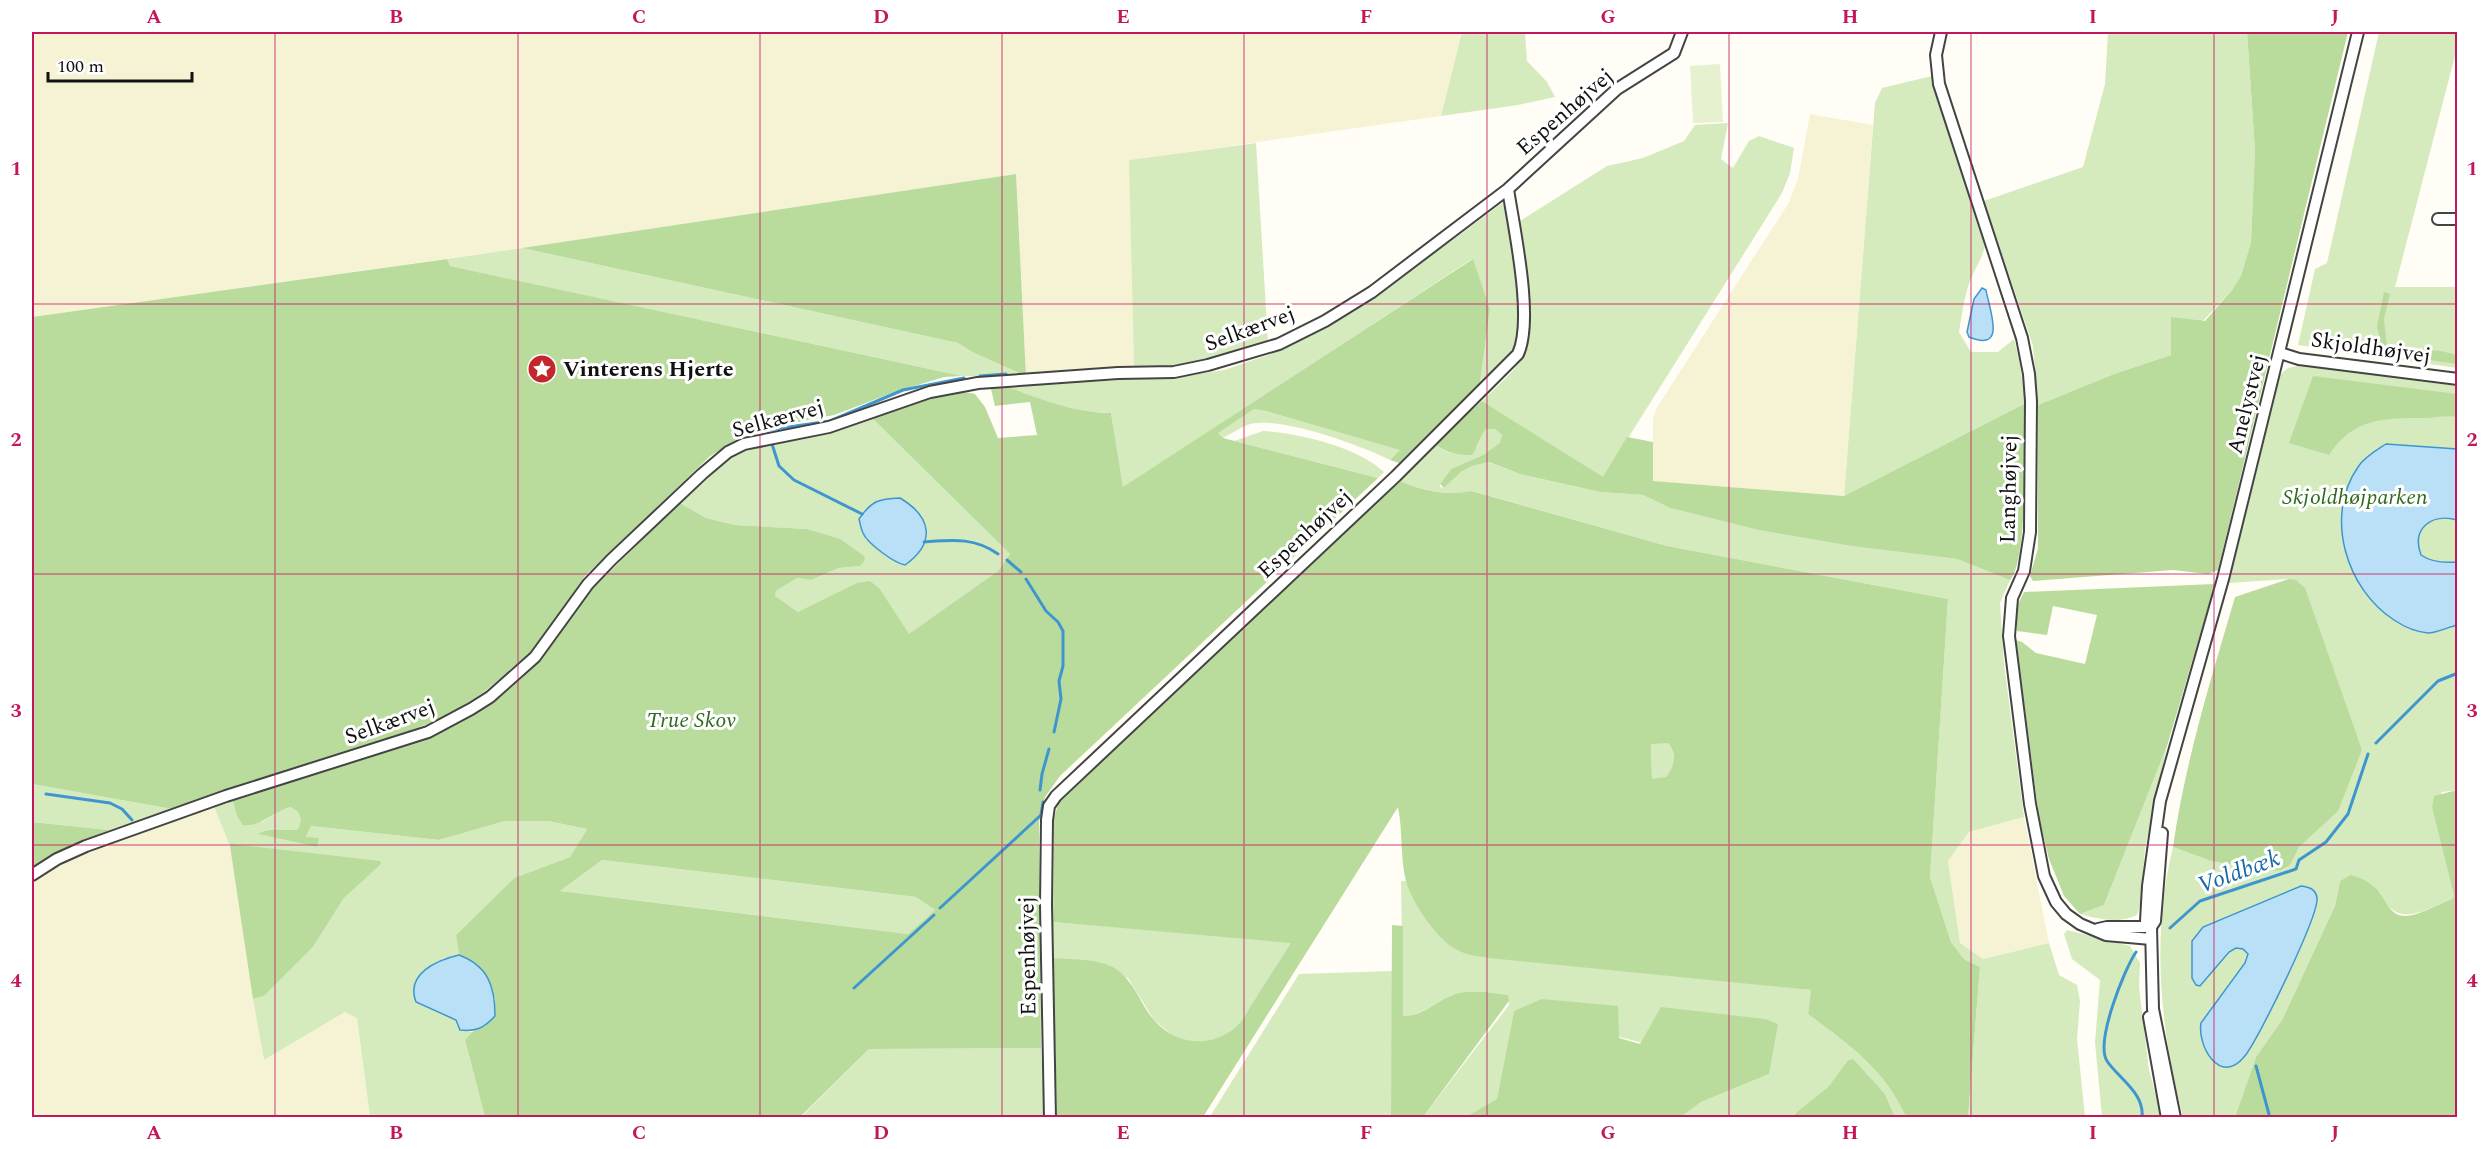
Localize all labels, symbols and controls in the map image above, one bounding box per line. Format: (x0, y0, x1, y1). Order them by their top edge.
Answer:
text: A (146, 2, 162, 32)
text: B (389, 2, 403, 32)
text: C (632, 2, 646, 32)
text: D (873, 2, 889, 32)
text: E (1116, 2, 1130, 32)
text: F (1360, 2, 1372, 32)
text: G (1600, 2, 1616, 32)
text: H (1842, 2, 1858, 32)
text: I (2089, 2, 2097, 32)
text: J (2331, 2, 2339, 32)
scale bar (48, 45, 192, 83)
text: 100 m (57, 53, 104, 80)
street label: Espenhøjvej (1509, 60, 1621, 164)
text: 1 (10, 154, 22, 184)
text: 1 (2466, 154, 2478, 184)
street label: Selkærvej (1200, 297, 1300, 361)
street label: Skjoldhøjvej (2309, 323, 2433, 373)
street label: Anelystvej (2219, 350, 2275, 458)
place icon: Vinterens Hjerte (526, 353, 558, 385)
place label: Vinterens Hjerte (563, 353, 734, 386)
street label: Selkærvej (728, 391, 828, 447)
text: 2 (10, 425, 22, 455)
text: 2 (2466, 425, 2478, 455)
street label: Langhøjvej (1992, 434, 2026, 544)
street label: Espenhøjvej (1250, 481, 1360, 587)
park label: Skjoldhøjparken (2282, 481, 2428, 514)
street label: Selkærvej (340, 690, 440, 754)
text: 3 (10, 696, 22, 726)
text: 3 (2466, 696, 2478, 726)
park label: True Skov (646, 704, 736, 737)
water label: Voldbæk (2193, 840, 2285, 904)
street label: Espenhøjvej (1010, 896, 1046, 1016)
text: 4 (10, 966, 22, 996)
text: 4 (2466, 966, 2478, 996)
text: A (146, 1118, 162, 1148)
text: B (389, 1118, 403, 1148)
text: C (632, 1118, 646, 1148)
text: D (873, 1118, 889, 1148)
text: E (1116, 1118, 1130, 1148)
text: F (1360, 1118, 1372, 1148)
text: G (1600, 1118, 1616, 1148)
text: H (1842, 1118, 1858, 1148)
text: I (2089, 1118, 2097, 1148)
text: J (2331, 1118, 2339, 1148)

